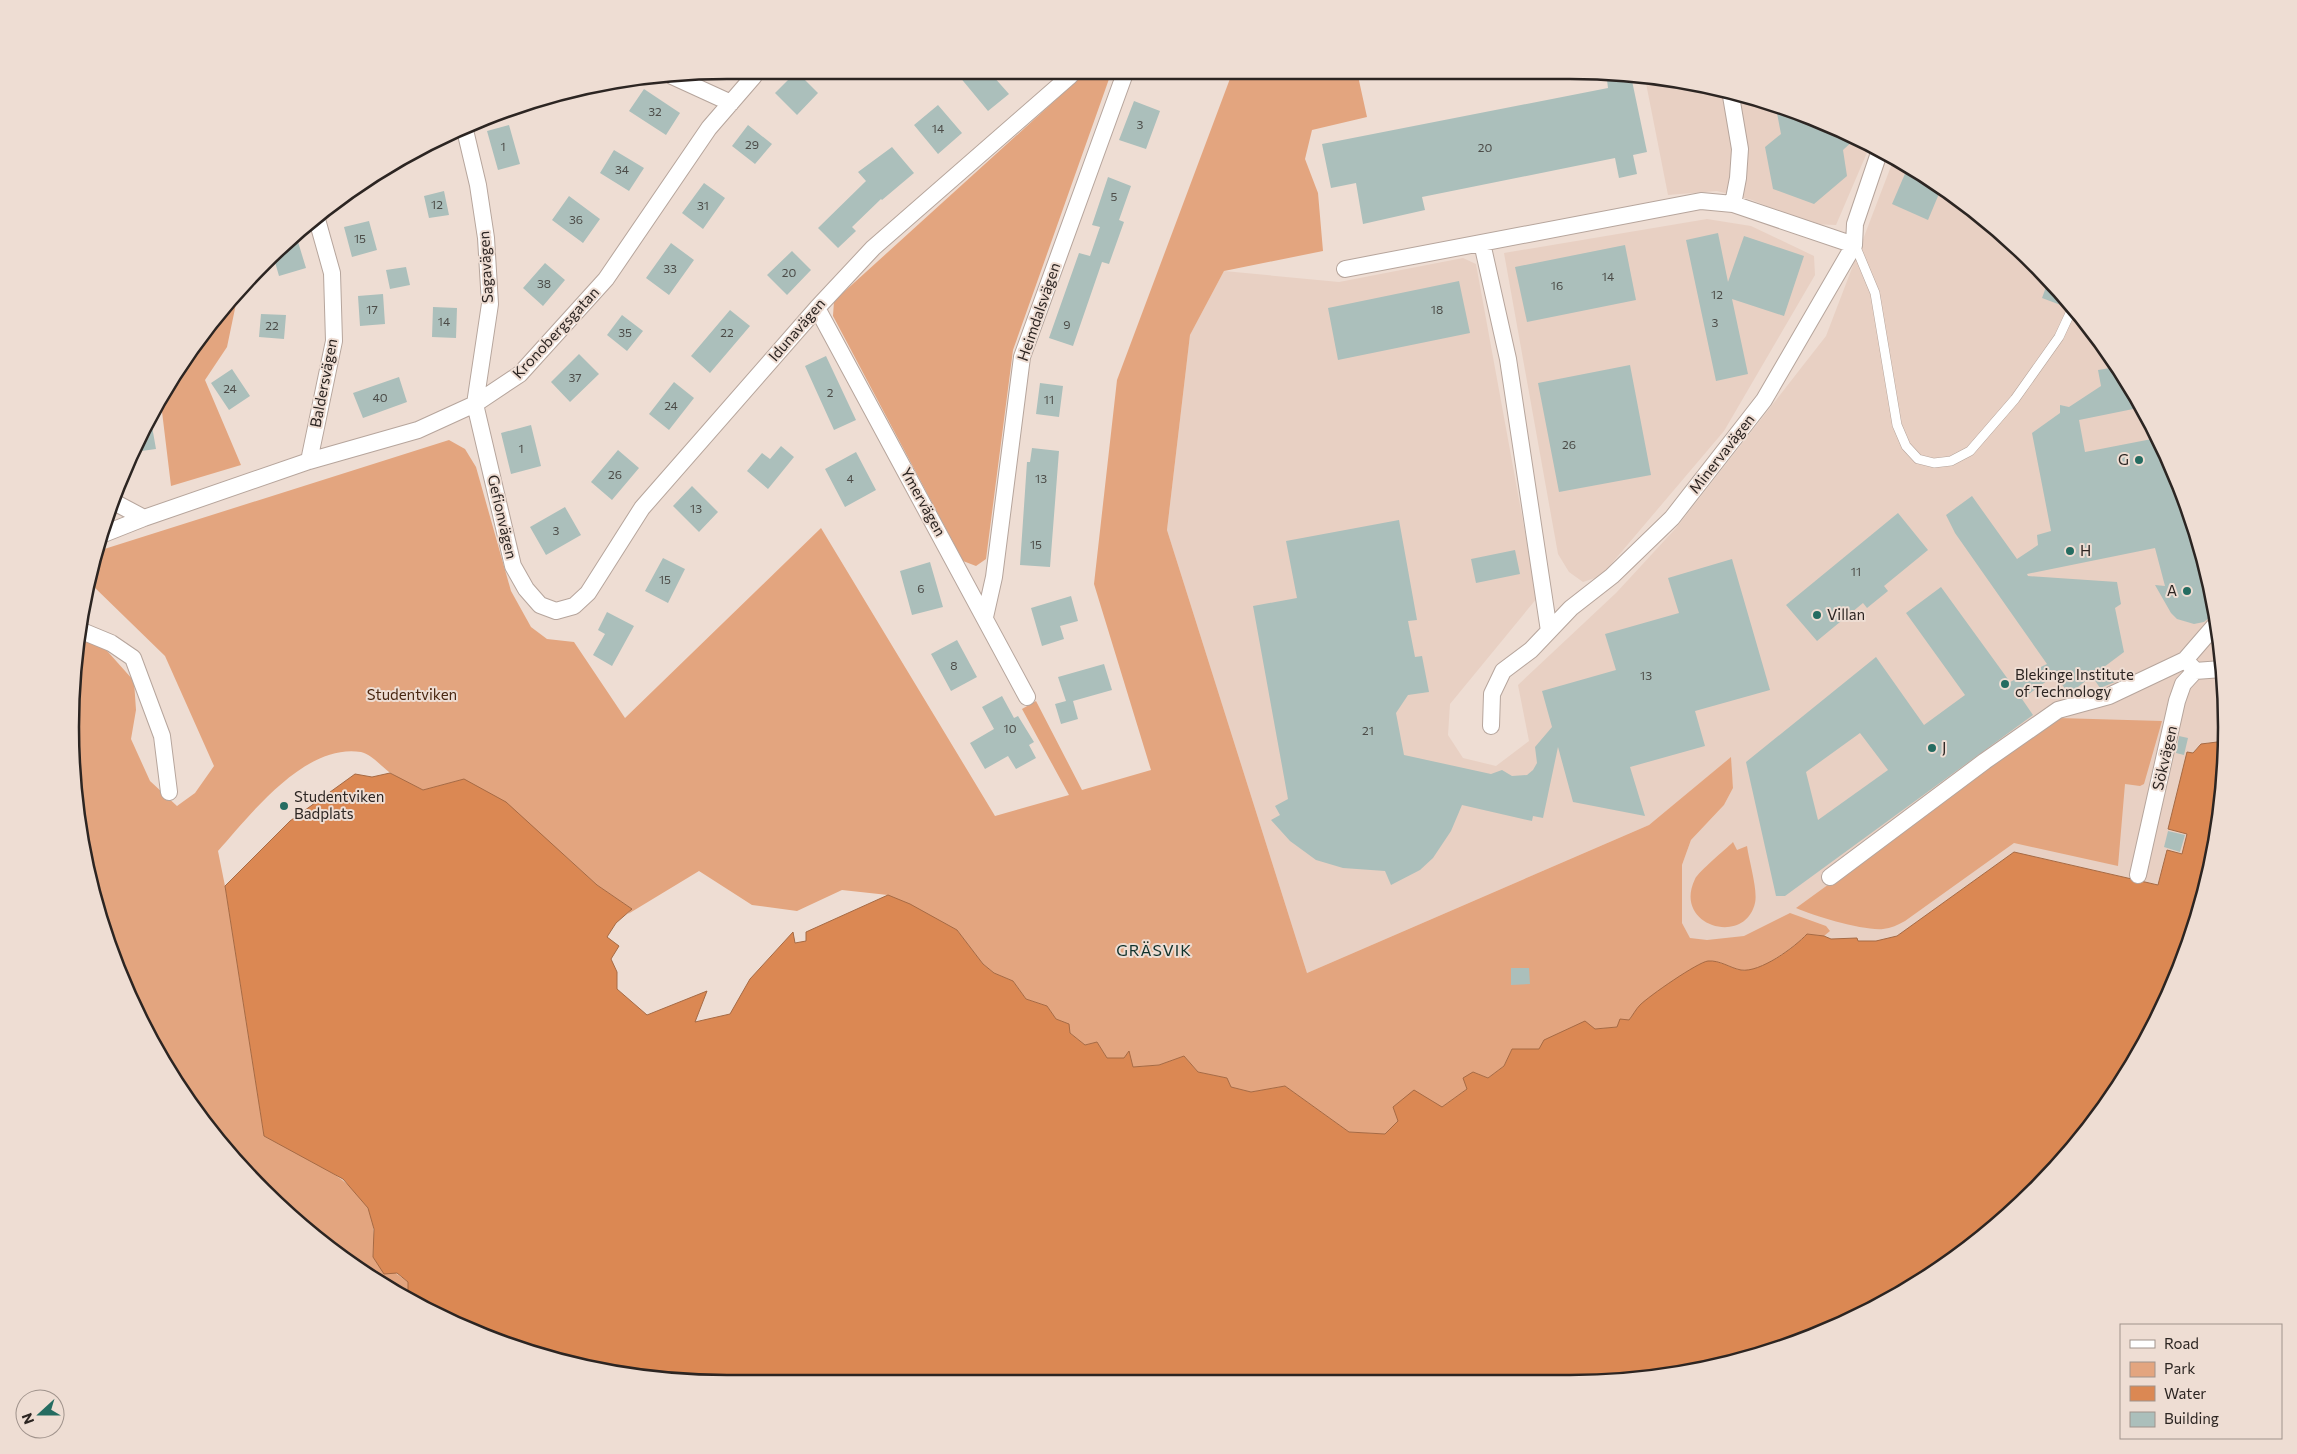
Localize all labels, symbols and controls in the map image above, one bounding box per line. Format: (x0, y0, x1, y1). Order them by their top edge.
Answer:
house number: 32 (648, 104, 662, 118)
house number: 3 (1137, 117, 1144, 131)
house number: 14 (932, 121, 944, 135)
house number: 29 (745, 137, 759, 151)
house number: 1 (500, 139, 506, 153)
house number: 20 (1478, 140, 1492, 154)
house number: 34 (615, 162, 629, 176)
house number: 5 (1111, 189, 1118, 203)
house number: 12 (431, 197, 443, 211)
house number: 31 (697, 198, 709, 212)
house number: 36 (569, 212, 583, 226)
house number: 15 (354, 231, 366, 245)
street label: Sagavägen (474, 231, 496, 304)
street label: Heimdalsvägen (1013, 260, 1063, 363)
house number: 33 (663, 261, 677, 275)
house number: 20 (782, 265, 796, 279)
house number: 14 (1602, 269, 1614, 283)
house number: 38 (537, 276, 551, 290)
house number: 16 (1551, 278, 1563, 292)
street label: Kronobergsgatan (508, 283, 602, 382)
house number: 12 (1711, 287, 1723, 301)
street label: Idunavägen (764, 294, 828, 364)
house number: 17 (366, 302, 378, 316)
house number: 18 (1431, 302, 1443, 316)
house number: 14 (438, 314, 450, 328)
house number: 3 (1712, 315, 1719, 329)
house number: 9 (1063, 317, 1071, 331)
house number: 22 (265, 318, 279, 332)
house number: 35 (618, 325, 632, 339)
house number: 22 (720, 325, 734, 339)
street label: Baldersvägen (306, 337, 340, 429)
house number: 37 (568, 370, 582, 384)
house number: 24 (223, 381, 237, 395)
house number: 2 (827, 385, 834, 399)
house number: 40 (372, 390, 388, 404)
house number: 11 (1044, 392, 1054, 406)
house number: 24 (664, 398, 678, 412)
street label: Minervavägen (1685, 410, 1758, 497)
house number: 26 (1562, 437, 1576, 451)
house number: 1 (518, 441, 524, 455)
place label: G (2118, 450, 2129, 468)
marker: G (2133, 454, 2145, 466)
street label: Ymervägen (898, 464, 950, 539)
house number: 26 (608, 467, 622, 481)
house number: 4 (846, 471, 854, 485)
house number: 13 (1035, 471, 1047, 485)
street label: Gefionvägen (485, 473, 521, 561)
house number: 13 (690, 501, 702, 515)
house number: 3 (553, 523, 560, 537)
house number: 15 (1030, 537, 1042, 551)
place label: H (2080, 541, 2091, 559)
marker: H (2064, 545, 2076, 557)
house number: 11 (1851, 564, 1861, 578)
house number: 15 (659, 572, 671, 586)
house number: 6 (917, 581, 925, 595)
place label: A (2167, 581, 2177, 599)
marker: A (2181, 585, 2193, 597)
place label: Villan (1827, 605, 1865, 623)
marker: Villan (1811, 609, 1823, 621)
house number: 8 (950, 658, 958, 672)
place label: Blekinge Institute of Technology (2015, 665, 2134, 700)
house number: 13 (1640, 668, 1652, 682)
marker: Blekinge Institute of Technology (1999, 678, 2011, 690)
park label: Studentviken (367, 685, 457, 703)
house number: 10 (1004, 721, 1017, 735)
house number: 21 (1362, 723, 1374, 737)
street label: Sökvägen (2148, 724, 2180, 792)
place label: J (1942, 738, 1946, 756)
marker: J (1926, 742, 1938, 754)
place label: Studentviken Badplats (294, 787, 384, 822)
marker: Studentviken Badplats (278, 800, 290, 812)
district label: GRÄSVIK (1116, 940, 1192, 959)
legend (2120, 1324, 2282, 1439)
text: Road (2164, 1334, 2199, 1352)
text: Park (2164, 1359, 2195, 1377)
text: Water (2164, 1384, 2206, 1402)
north arrow (15, 1389, 65, 1439)
text: Building (2164, 1409, 2219, 1427)
text: N (18, 1411, 37, 1427)

